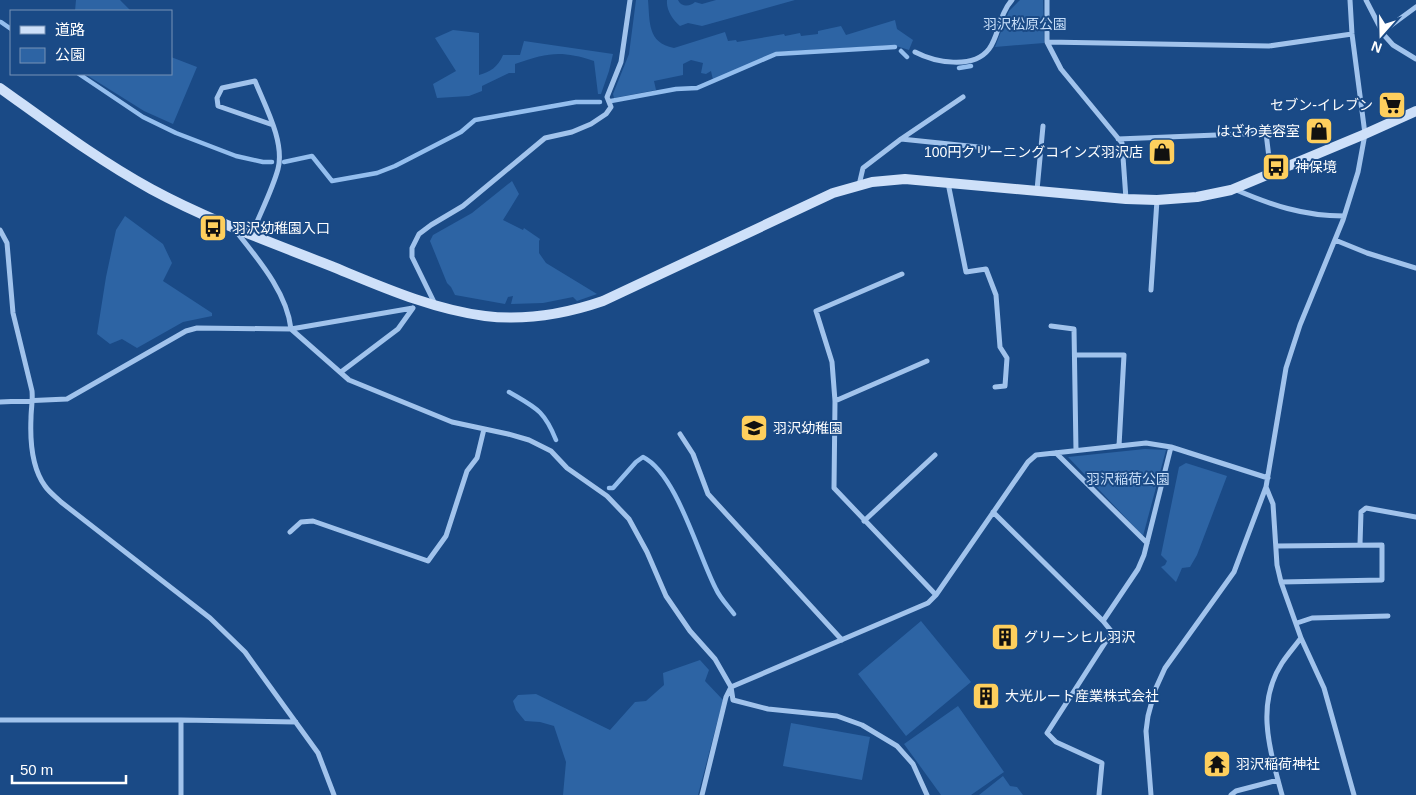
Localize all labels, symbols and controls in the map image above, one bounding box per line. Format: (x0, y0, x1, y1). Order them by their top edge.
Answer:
legend (10, 10, 172, 75)
north arrow (1356, 10, 1406, 60)
park label: 羽沢松原公園 (983, 16, 1067, 32)
text: 道路 (55, 21, 85, 38)
text: N (1369, 38, 1384, 56)
text: 公園 (55, 46, 85, 63)
supermarket icon: セブン-イレブン (1377, 90, 1407, 120)
place label: セブン-イレブン (1270, 97, 1373, 113)
shop icon: はざわ美容室 (1304, 116, 1334, 146)
place label: はざわ美容室 (1216, 123, 1300, 139)
shop icon: 100円クリーニングコインズ羽沢店 (1147, 137, 1177, 167)
place label: 100円クリーニングコインズ羽沢店 (924, 144, 1143, 160)
bus stop icon: 神保境 (1261, 152, 1291, 182)
place label: 神保境 (1295, 159, 1337, 175)
bus stop icon: 羽沢幼稚園入口 (198, 213, 228, 243)
place label: 羽沢幼稚園入口 (232, 220, 330, 236)
school or university icon: 羽沢幼稚園 (739, 413, 769, 443)
place label: 羽沢幼稚園 (773, 420, 843, 436)
park label: 羽沢稲荷公園 (1086, 471, 1170, 487)
building icon: グリーンヒル羽沢 (990, 622, 1020, 652)
place label: グリーンヒル羽沢 (1024, 629, 1135, 645)
building icon: 大光ルート産業株式会社 (971, 681, 1001, 711)
place label: 大光ルート産業株式会社 (1005, 688, 1159, 704)
temple icon: 羽沢稲荷神社 (1202, 749, 1232, 779)
scale bar (12, 752, 126, 784)
place label: 羽沢稲荷神社 (1236, 756, 1320, 772)
text: 50 m (20, 761, 53, 778)

